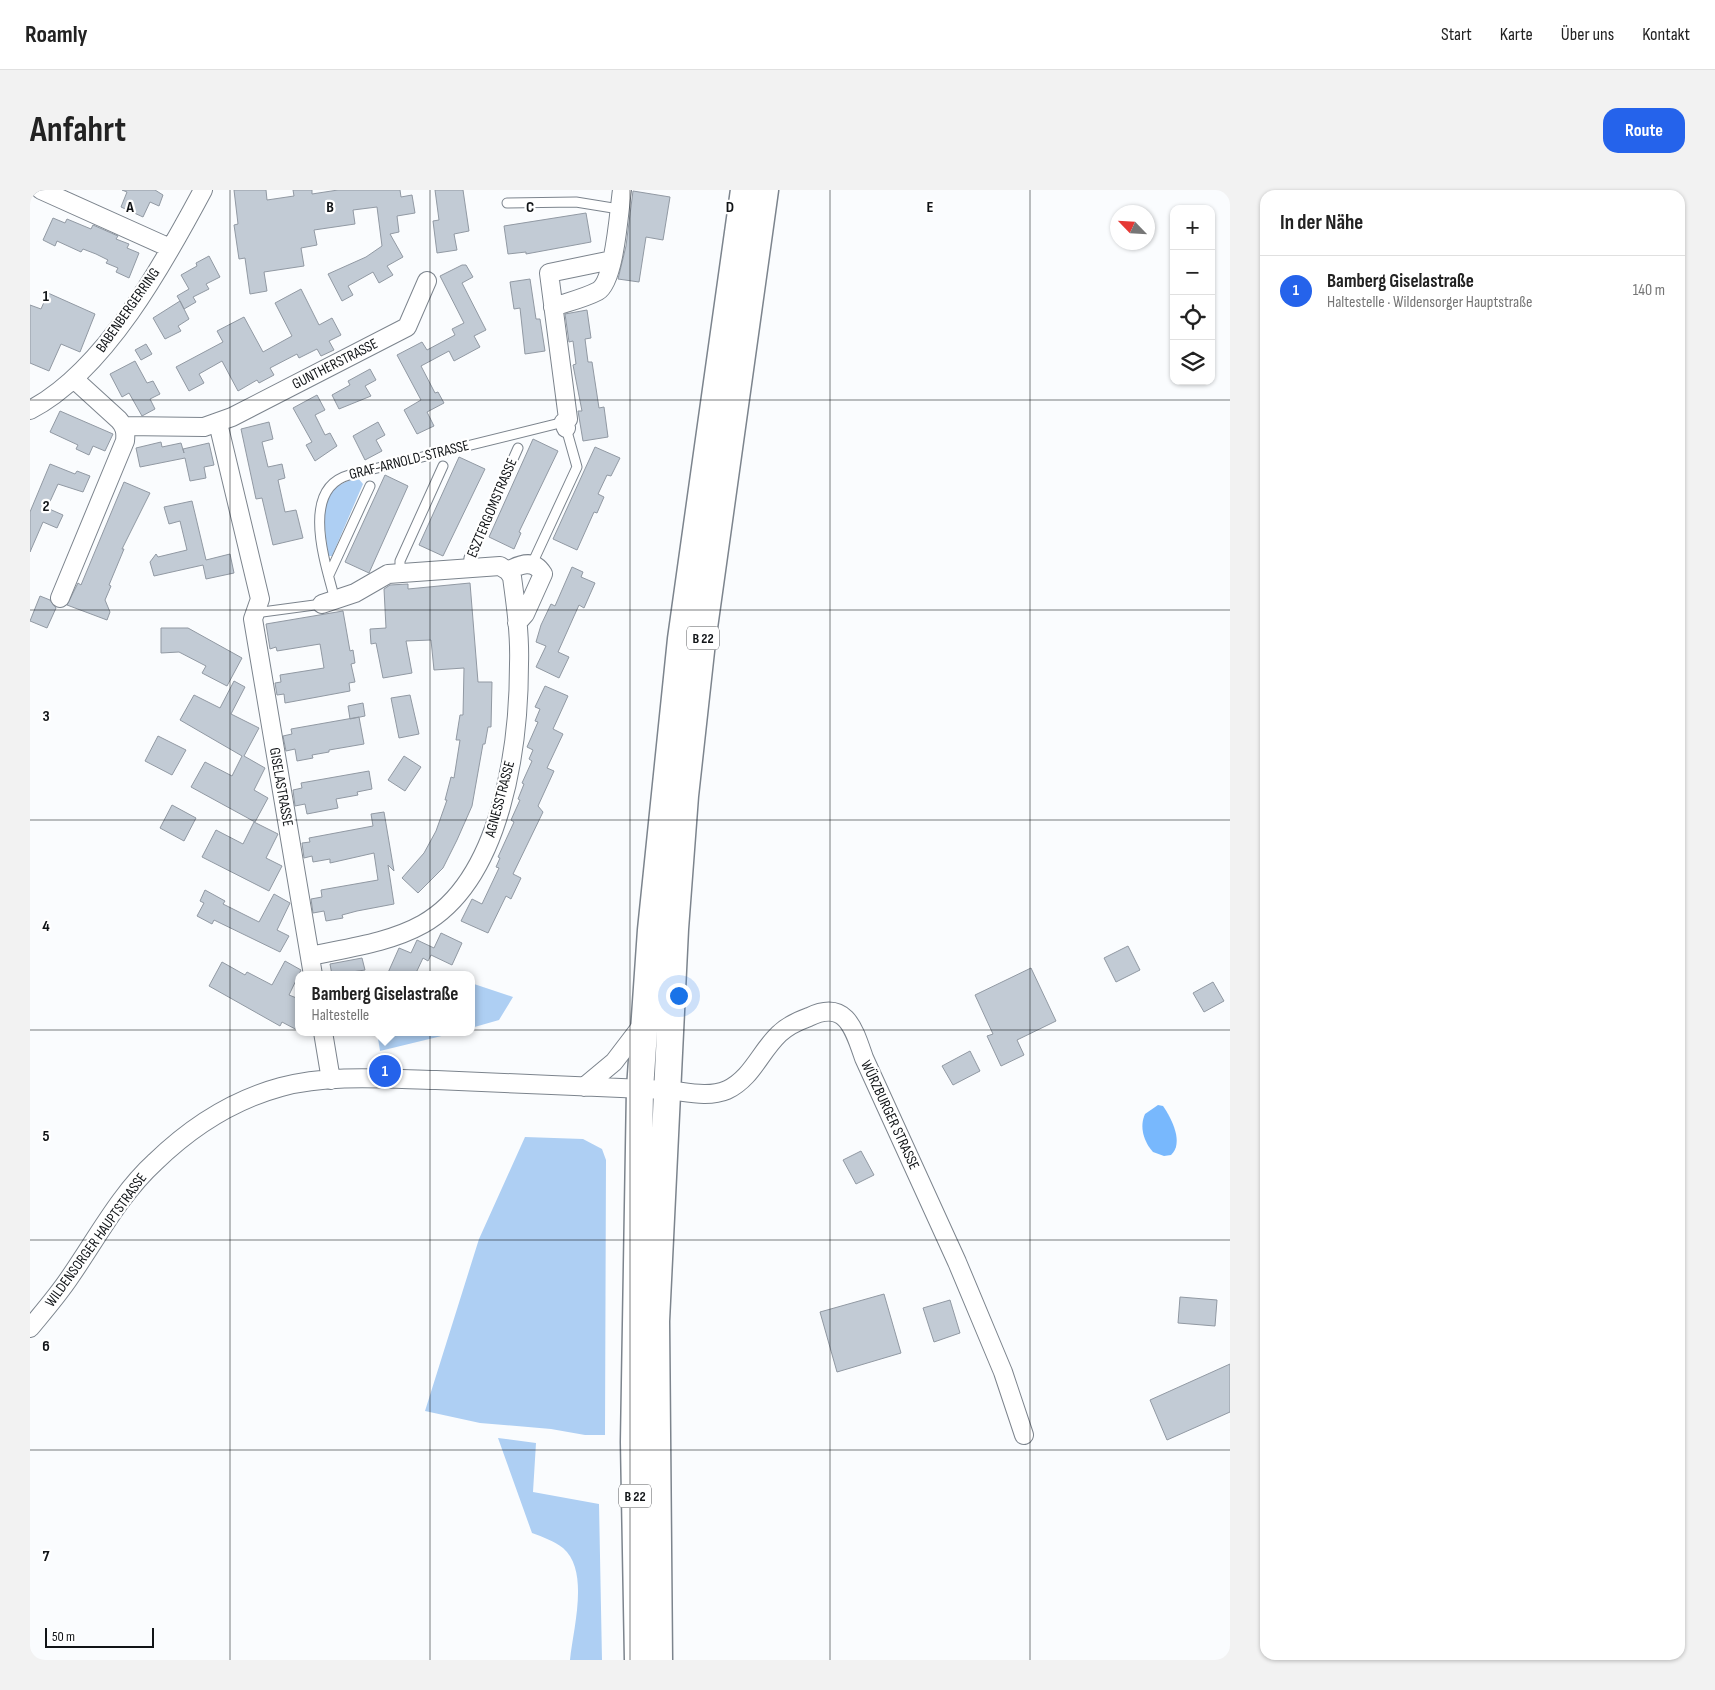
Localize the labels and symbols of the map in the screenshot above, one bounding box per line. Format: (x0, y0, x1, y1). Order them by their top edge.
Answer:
text: A (125, 198, 134, 217)
text: B (326, 198, 334, 217)
text: C (526, 198, 534, 217)
text: D (726, 198, 734, 217)
text: E (927, 198, 934, 217)
north arrow (1110, 205, 1155, 250)
street label: BABENBERGERRING (92, 264, 164, 356)
text: 1 (43, 287, 50, 306)
street label: GUNTHERSTRASSE (289, 334, 381, 394)
street label: GRAF-ARNOLD-STRASSE (347, 436, 471, 484)
street label: ESZTERGOMSTRASSE (463, 455, 521, 561)
text: 2 (42, 497, 50, 516)
road number: B 22 (687, 626, 719, 649)
text: 3 (42, 707, 50, 726)
street label: GISELASTRASSE (265, 746, 297, 828)
street label: AGNESSTRASSE (480, 759, 519, 840)
text: 4 (42, 917, 50, 936)
your location (666, 983, 692, 1009)
pin: 1 (369, 1052, 401, 1090)
street label: WÜRZBURGER STRASSE (856, 1057, 924, 1173)
text: 5 (42, 1127, 50, 1146)
street label: WILDENSORGER HAUPTSTRASSE (41, 1169, 151, 1311)
text: 6 (42, 1337, 50, 1356)
road number: B 22 (619, 1484, 651, 1508)
text: 7 (43, 1547, 50, 1566)
scale bar (45, 1625, 154, 1648)

